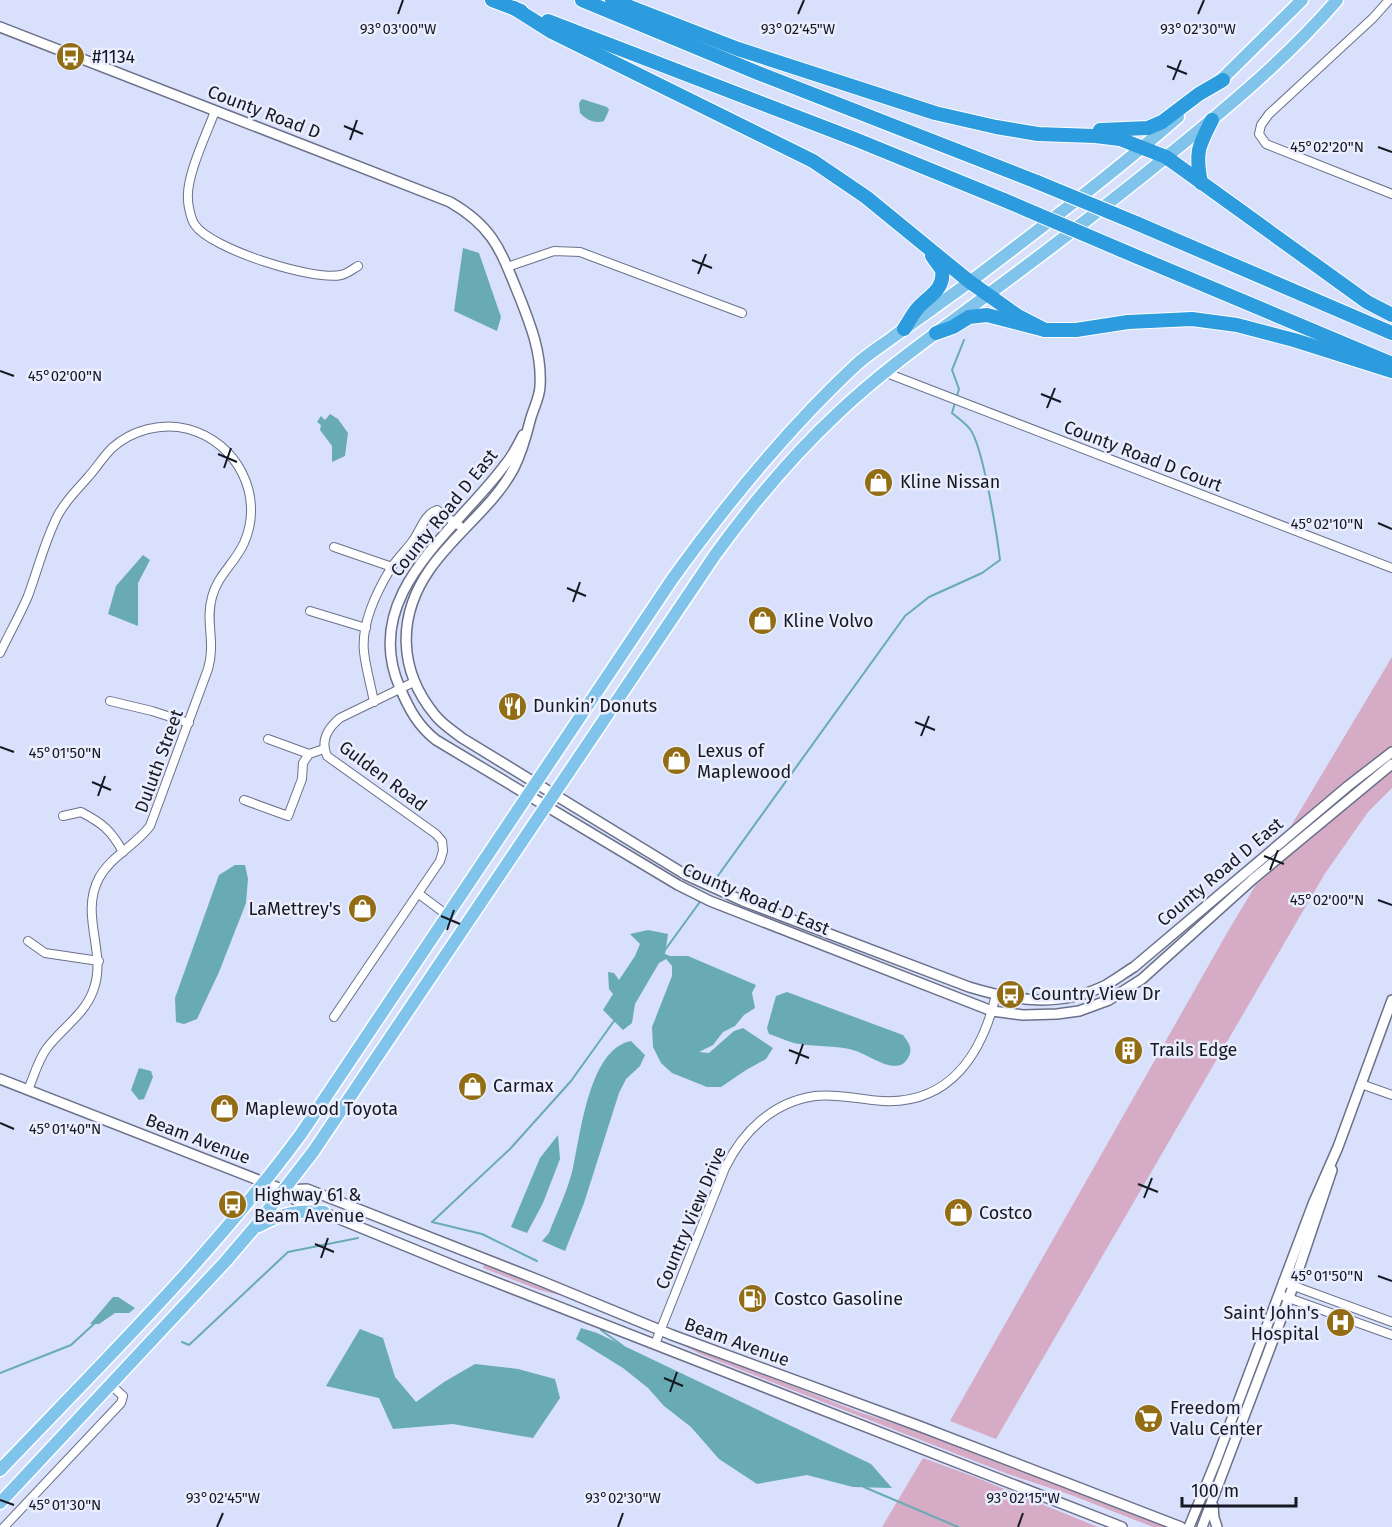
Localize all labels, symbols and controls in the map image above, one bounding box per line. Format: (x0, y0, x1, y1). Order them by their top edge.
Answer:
text: 93°03'00"W (360, 20, 437, 38)
text: 93°02'45"W (761, 20, 836, 38)
text: 93°02'30"W (1160, 20, 1237, 38)
bus stop icon: #1134 (55, 41, 87, 73)
place label: #1134 (92, 46, 136, 68)
street label: County Road D (204, 80, 324, 144)
text: 45°02'20"N (1290, 138, 1364, 156)
text: 45°02'00"N (28, 367, 102, 385)
street label: County Road D Court (1061, 416, 1226, 497)
street label: County Road D East (386, 444, 503, 581)
shop icon: Kline Nissan (863, 466, 895, 498)
place label: Kline Nissan (900, 471, 1000, 493)
text: 45°02'10"N (1291, 515, 1363, 533)
shop icon: Kline Volvo (746, 605, 778, 637)
place label: Kline Volvo (783, 610, 874, 632)
restaurant icon: Dunkin’ Donuts (496, 690, 528, 722)
place label: Dunkin’ Donuts (533, 695, 657, 717)
street label: Duluth Street (130, 706, 188, 816)
street label: Gulden Road (335, 736, 431, 816)
place label: Lexus of Maplewood (697, 740, 791, 783)
text: 45°01'50"N (29, 744, 101, 762)
shop icon: Lexus of Maplewood (660, 745, 692, 777)
street label: County Road D East (1152, 813, 1288, 931)
street label: County Road D East (679, 858, 833, 940)
text: 45°02'00"N (1290, 891, 1364, 909)
shop icon: LaMettrey's (346, 893, 378, 925)
place label: LaMettrey's (248, 898, 341, 920)
bus stop icon: Country View Dr (994, 978, 1026, 1010)
place label: Country View Dr (1031, 983, 1160, 1005)
building icon: Trails Edge (1113, 1034, 1145, 1066)
place label: Trails Edge (1150, 1039, 1237, 1061)
shop icon: Carmax (456, 1070, 488, 1102)
place label: Carmax (493, 1075, 554, 1097)
shop icon: Maplewood Toyota (208, 1093, 240, 1125)
place label: Maplewood Toyota (245, 1098, 398, 1120)
street label: Beam Avenue (143, 1109, 253, 1169)
text: 45°01'40"N (29, 1120, 101, 1138)
street label: Country View Drive (651, 1143, 731, 1293)
place label: Highway 61 & Beam Avenue (254, 1184, 364, 1227)
bus stop icon: Highway 61 & Beam Avenue (217, 1189, 249, 1221)
shop icon: Costco (942, 1197, 974, 1229)
place label: Costco (979, 1202, 1033, 1224)
text: 45°01'50"N (1291, 1267, 1363, 1285)
fuel station icon: Costco Gasoline (737, 1283, 769, 1315)
place label: Costco Gasoline (774, 1288, 903, 1310)
place label: Saint John's Hospital (1223, 1302, 1319, 1345)
hospital icon: Saint John's Hospital (1324, 1307, 1356, 1339)
street label: Beam Avenue (681, 1313, 793, 1371)
place label: Freedom Valu Center (1170, 1397, 1263, 1440)
supermarket icon: Freedom Valu Center (1133, 1402, 1165, 1434)
scale bar (1182, 1470, 1296, 1508)
text: 100 m (1191, 1480, 1239, 1502)
text: 93°02'45"W (186, 1489, 261, 1507)
text: 93°02'30"W (585, 1489, 662, 1507)
text: 93°02'15"W (986, 1489, 1060, 1507)
text: 45°01'30"N (29, 1496, 101, 1514)

